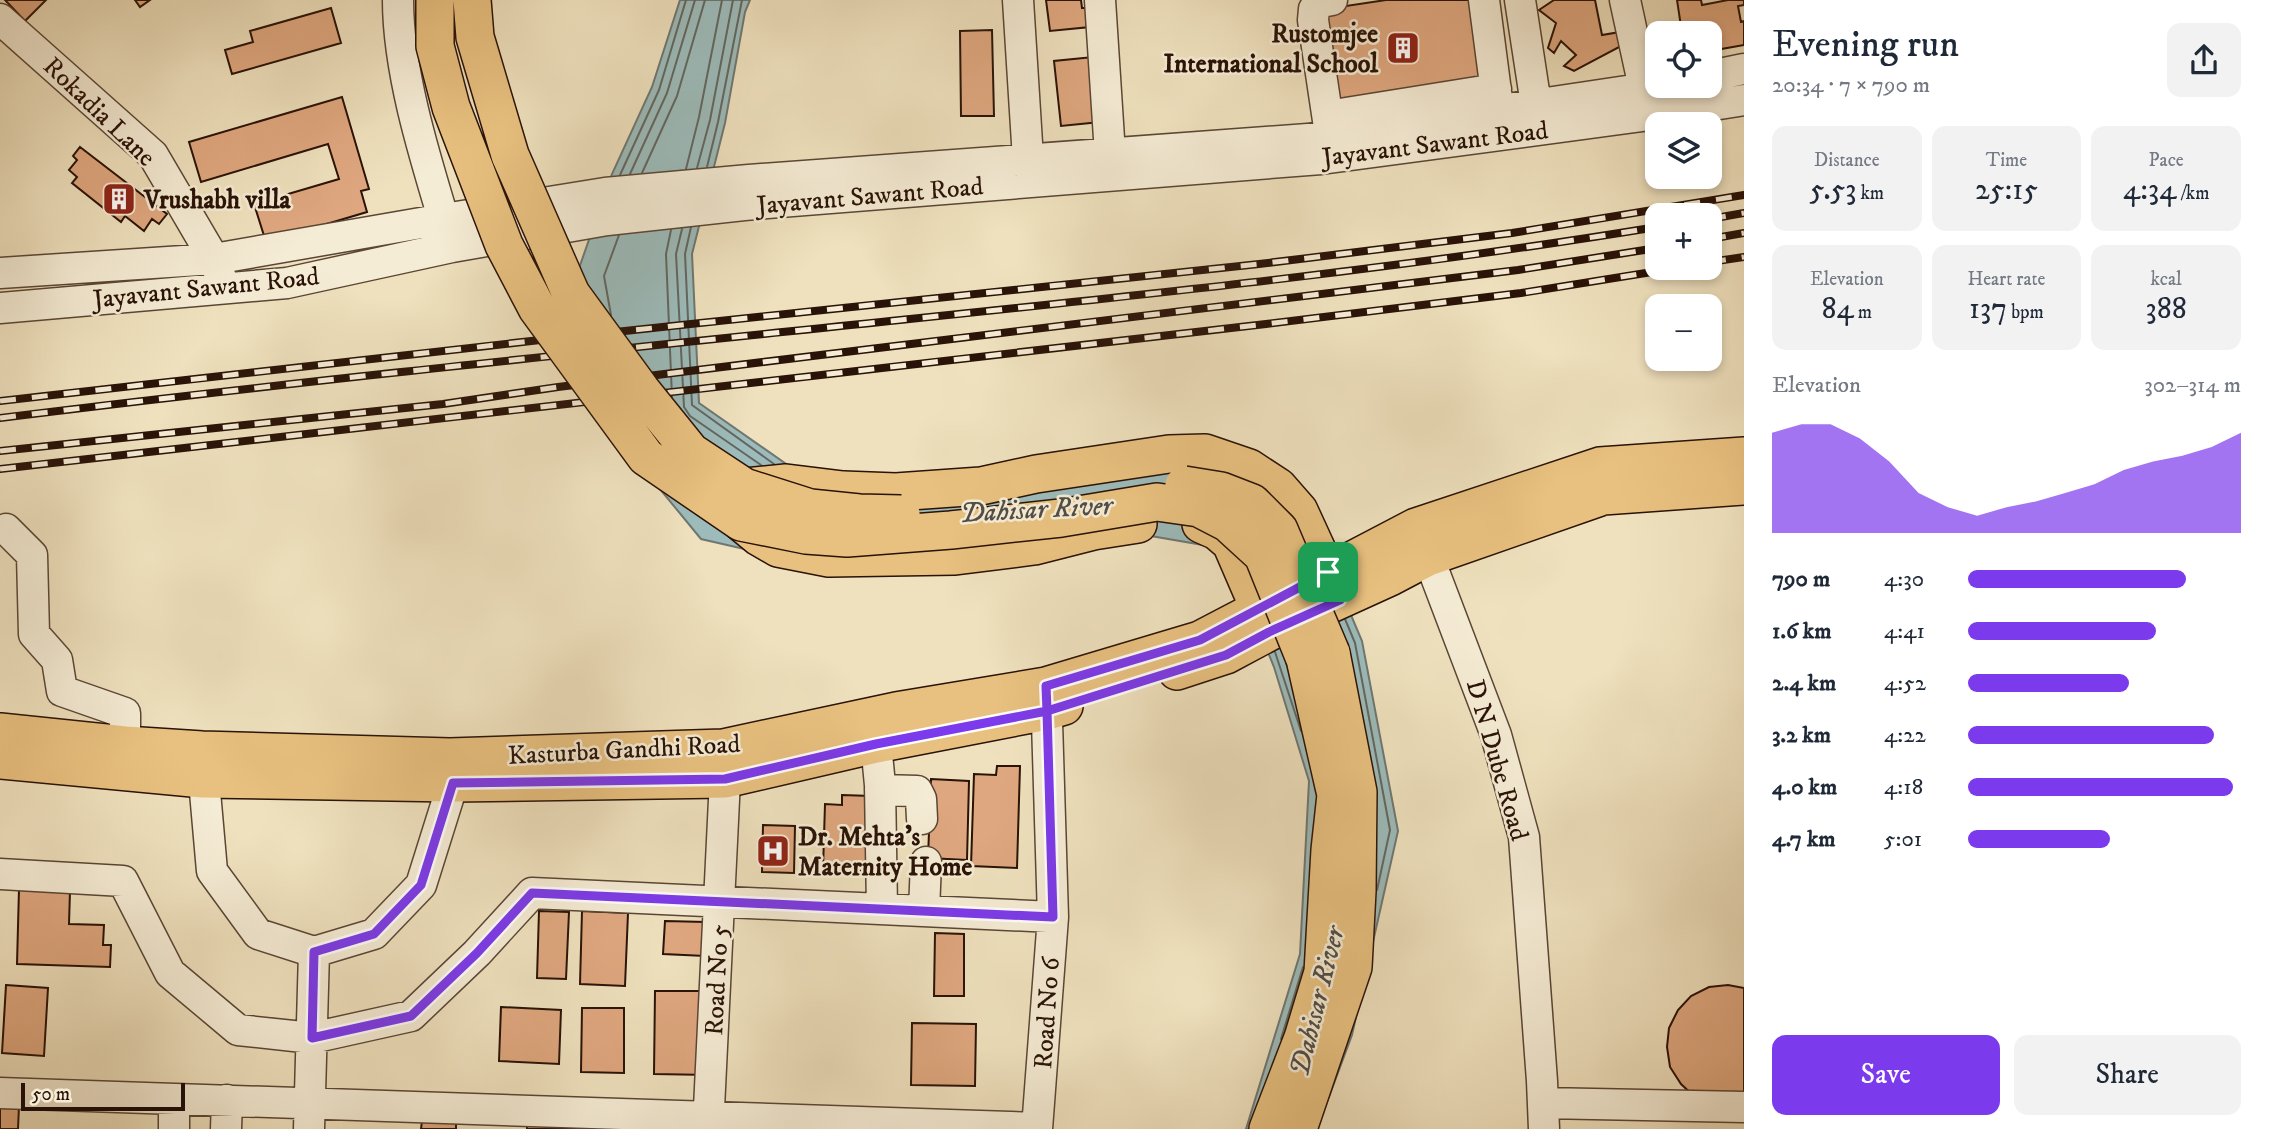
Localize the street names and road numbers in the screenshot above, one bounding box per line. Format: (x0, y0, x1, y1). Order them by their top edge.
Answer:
street label: Rokadia Lane (36, 50, 162, 174)
street label: Jayavant Sawant Road (1318, 114, 1550, 175)
street label: Jayavant Sawant Road (753, 170, 985, 223)
street label: Jayavant Sawant Road (89, 260, 321, 317)
street label: D N Dube Road (1458, 676, 1535, 845)
street label: Kasturba Gandhi Road (507, 728, 741, 773)
street label: Road No 5 (698, 924, 737, 1037)
street label: Road No 6 (1027, 955, 1068, 1070)

